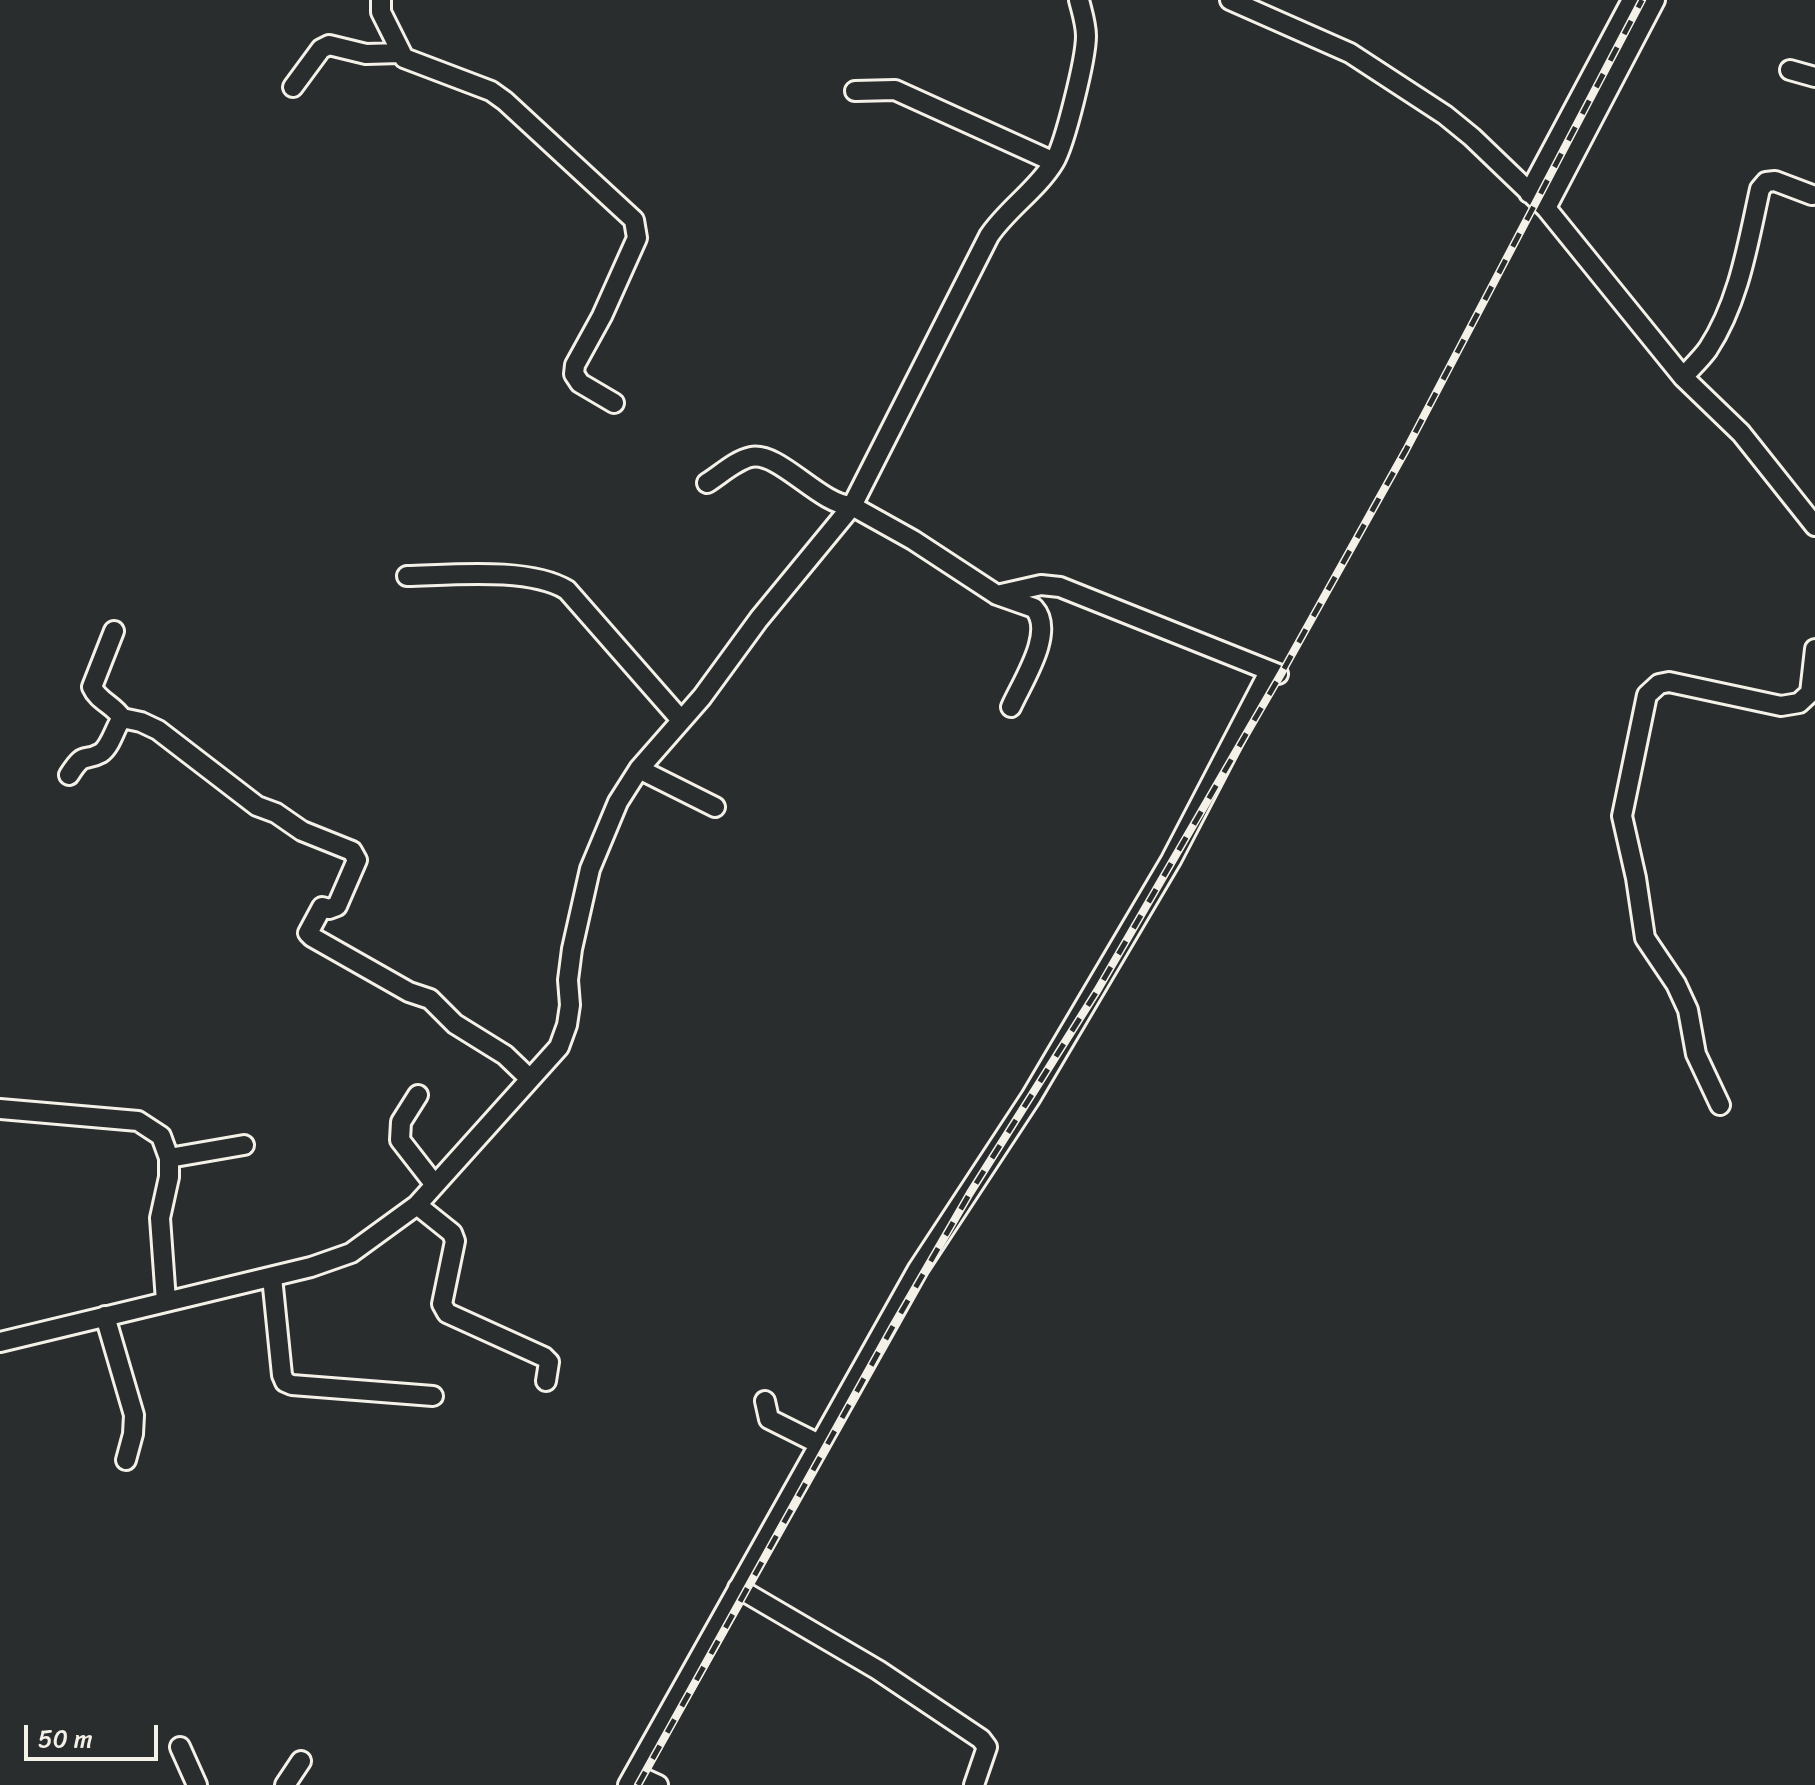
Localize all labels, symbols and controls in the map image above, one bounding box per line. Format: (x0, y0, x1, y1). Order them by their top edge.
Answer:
scale bar (28, 1709, 162, 1759)
text: 50 m (38, 1718, 93, 1760)

